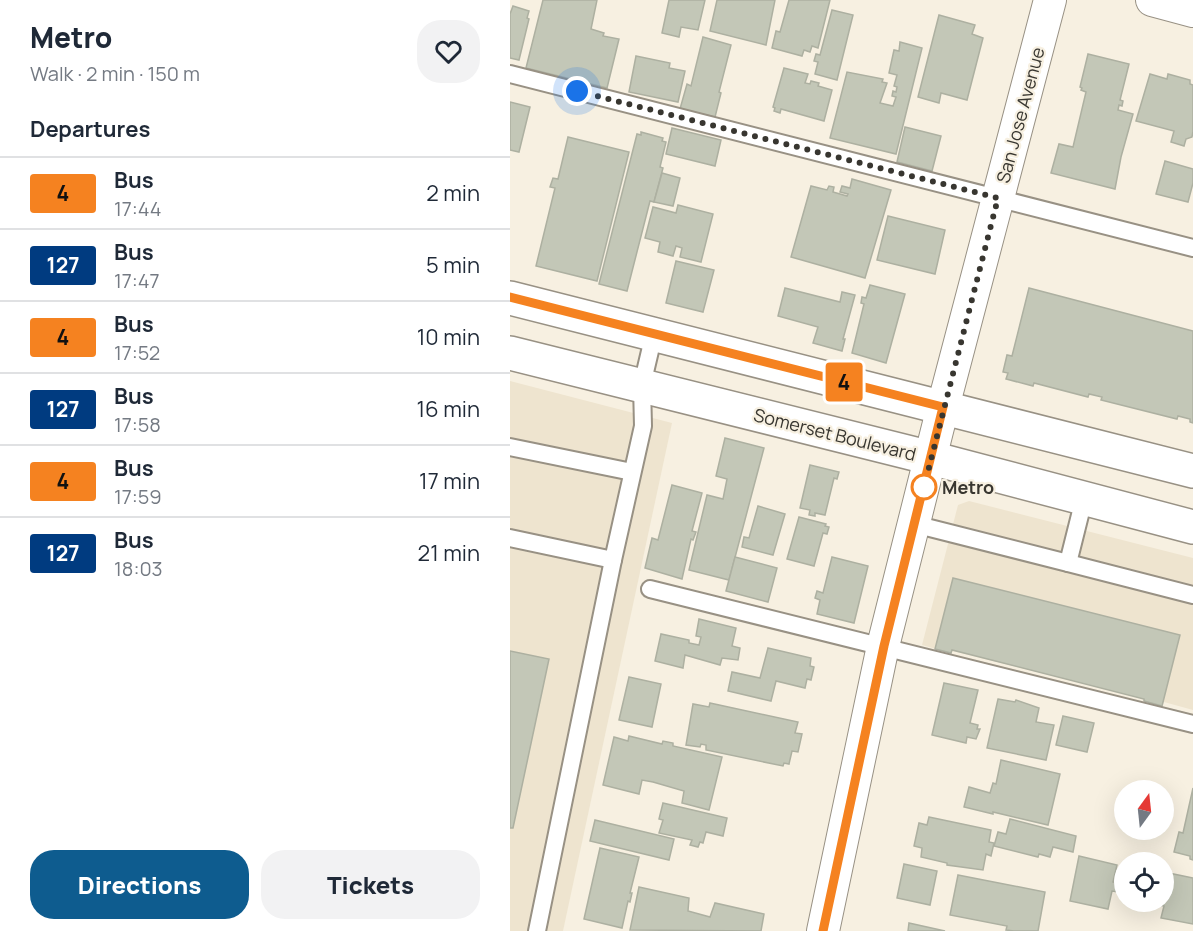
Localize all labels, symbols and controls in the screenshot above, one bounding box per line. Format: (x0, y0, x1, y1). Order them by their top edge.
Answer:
text: Metro (30, 18, 112, 56)
button: heart (417, 20, 480, 83)
street label: San Jose Avenue (990, 45, 1050, 185)
text: Walk · 2 min · 150 m (30, 60, 200, 87)
your location (562, 76, 592, 106)
text: Departures (30, 114, 150, 144)
text: Bus (114, 165, 154, 195)
text: 2 min (426, 178, 480, 208)
text: 4 (57, 179, 69, 207)
text: 17:44 (114, 195, 162, 222)
text: Bus (114, 237, 154, 267)
text: 5 min (426, 250, 480, 280)
text: 127 (47, 251, 79, 279)
text: 17:47 (114, 267, 160, 294)
text: Bus (114, 309, 154, 339)
text: 10 min (417, 322, 480, 352)
text: 4 (57, 323, 69, 351)
text: 17:52 (114, 339, 160, 366)
line badge: 4 (824, 362, 864, 401)
text: 4 (838, 368, 850, 396)
text: Bus (114, 381, 154, 411)
text: 16 min (417, 394, 480, 424)
text: 127 (47, 395, 79, 423)
street label: Somerset Boulevard (751, 402, 919, 466)
text: 17:58 (114, 411, 161, 438)
text: Bus (114, 453, 154, 483)
text: 17 min (419, 466, 480, 496)
text: 4 (57, 467, 69, 495)
marker: Metro (911, 474, 937, 500)
place label: Metro (942, 475, 994, 499)
text: 17:59 (114, 483, 162, 510)
text: Bus (114, 525, 154, 555)
text: 21 min (418, 538, 480, 568)
text: 127 (47, 539, 79, 567)
text: 18:03 (114, 555, 163, 582)
north arrow (1114, 780, 1174, 840)
map controls (1114, 780, 1174, 912)
button: Directions (30, 850, 249, 919)
button: Tickets (261, 850, 480, 919)
button: locate (1114, 852, 1174, 912)

